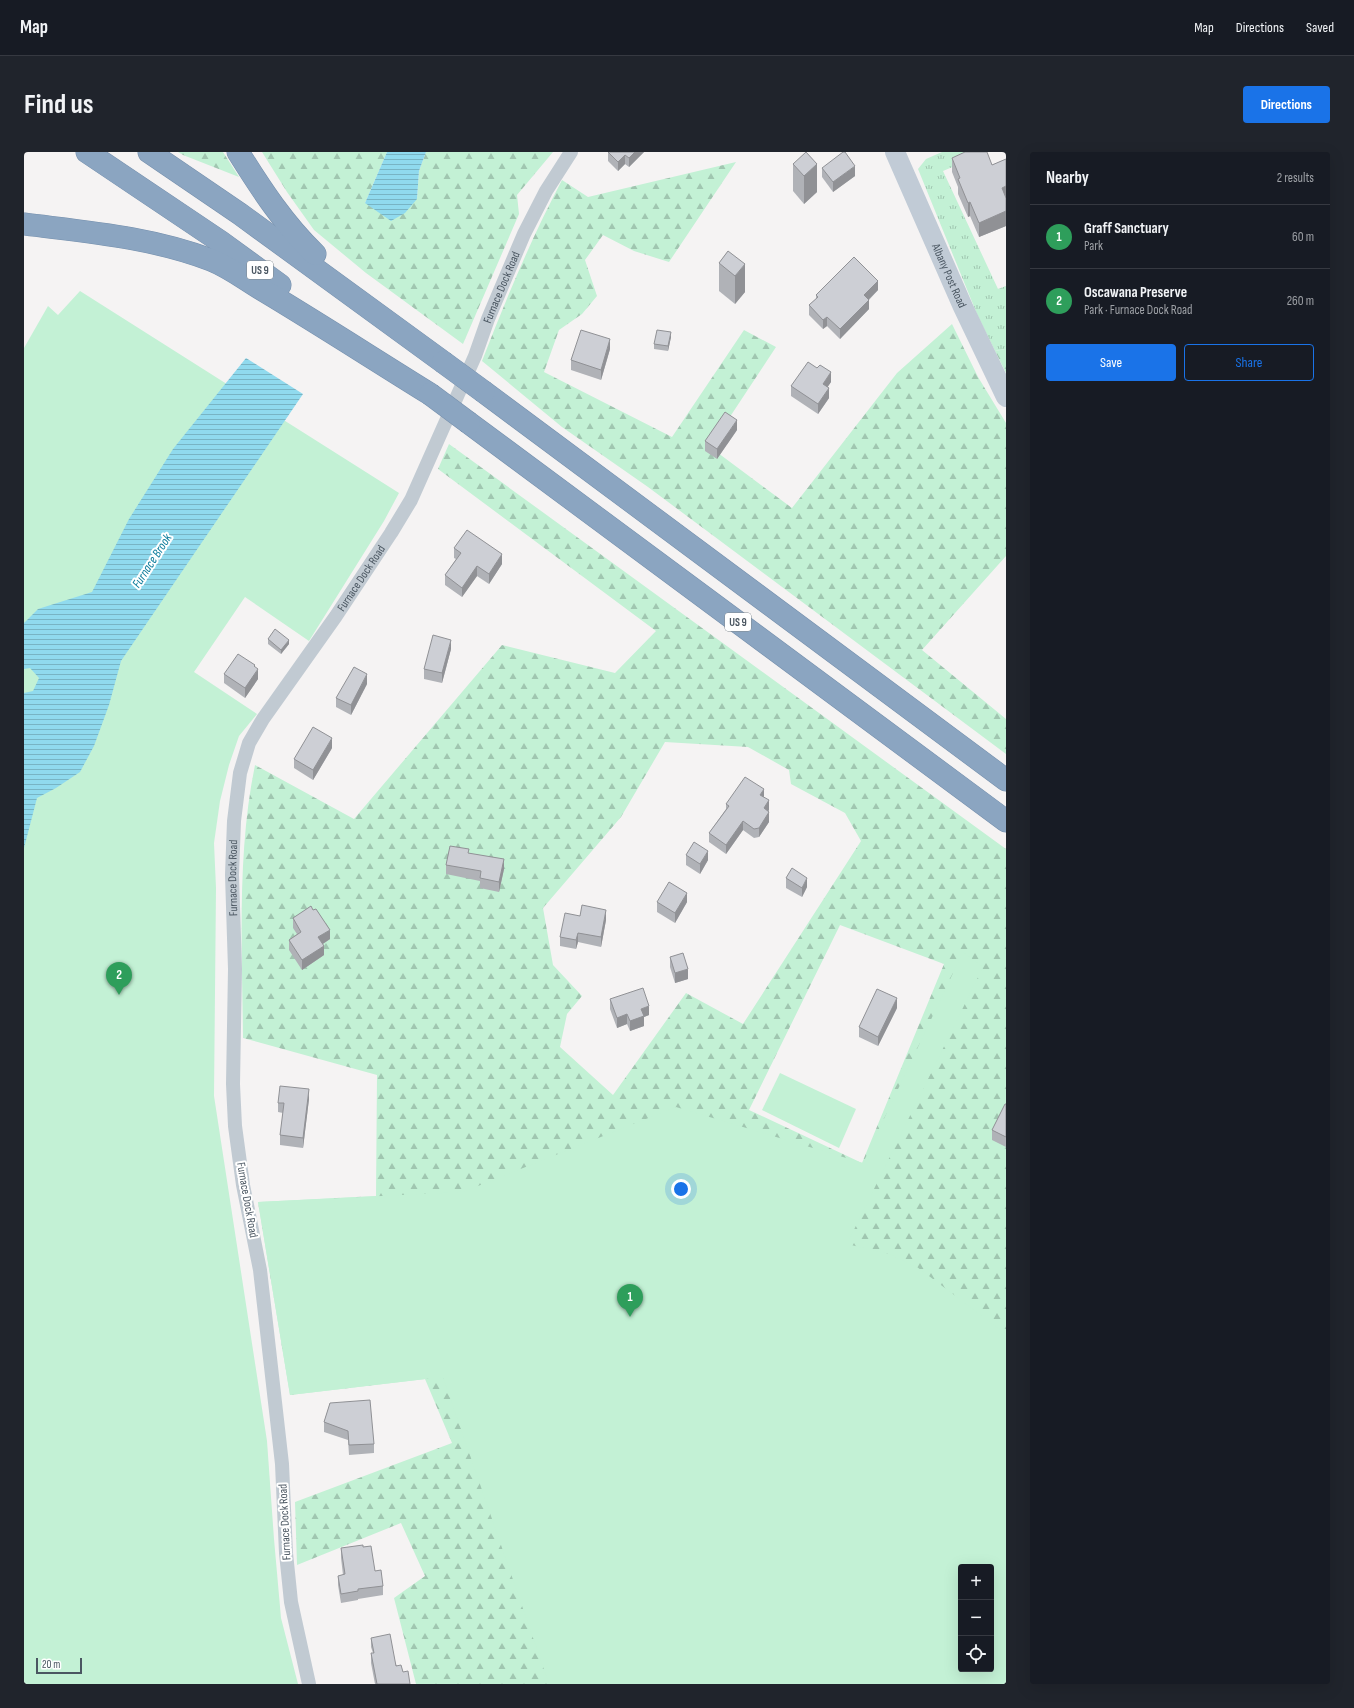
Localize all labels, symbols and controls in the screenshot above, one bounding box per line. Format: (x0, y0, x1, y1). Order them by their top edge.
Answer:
text: Map (20, 16, 48, 39)
text: Map (1194, 19, 1214, 36)
text: Directions (1236, 19, 1284, 36)
text: Saved (1306, 19, 1334, 36)
button: Directions (1243, 86, 1330, 123)
text: Find us (24, 88, 93, 121)
text: Nearby (1046, 168, 1089, 188)
text: 2 results (1277, 170, 1314, 186)
text: Graff Sanctuary (1084, 219, 1169, 238)
text: 1 (1056, 229, 1062, 245)
text: 60 m (1292, 229, 1314, 245)
text: Park (1084, 238, 1103, 254)
street label: Albany Post Road (928, 240, 970, 310)
street label: Furnace Dock Road (480, 249, 523, 325)
road number: US 9 (247, 261, 273, 279)
text: Oscawana Preserve (1084, 283, 1187, 302)
text: 2 (1056, 293, 1062, 309)
text: 260 m (1287, 293, 1314, 309)
text: Park · Furnace Dock Road (1084, 302, 1193, 318)
button: Save (1046, 344, 1176, 381)
button: Share (1184, 344, 1314, 381)
water label: Furnace Brook (129, 530, 176, 591)
street label: Furnace Dock Road (334, 542, 388, 614)
road number: US 9 (725, 613, 751, 631)
street label: Furnace Dock Road (224, 839, 241, 916)
pin: 2 (106, 962, 132, 995)
street label: Furnace Dock Road (233, 1161, 261, 1239)
your location (671, 1179, 691, 1199)
pin: 1 (617, 1284, 643, 1317)
street label: Furnace Dock Road (276, 1483, 294, 1561)
map controls (958, 1564, 994, 1672)
button: + (958, 1564, 994, 1600)
button: − (958, 1600, 994, 1636)
button: locate (958, 1636, 994, 1672)
scale bar (36, 1656, 82, 1675)
text: 20 m (42, 1658, 60, 1671)

